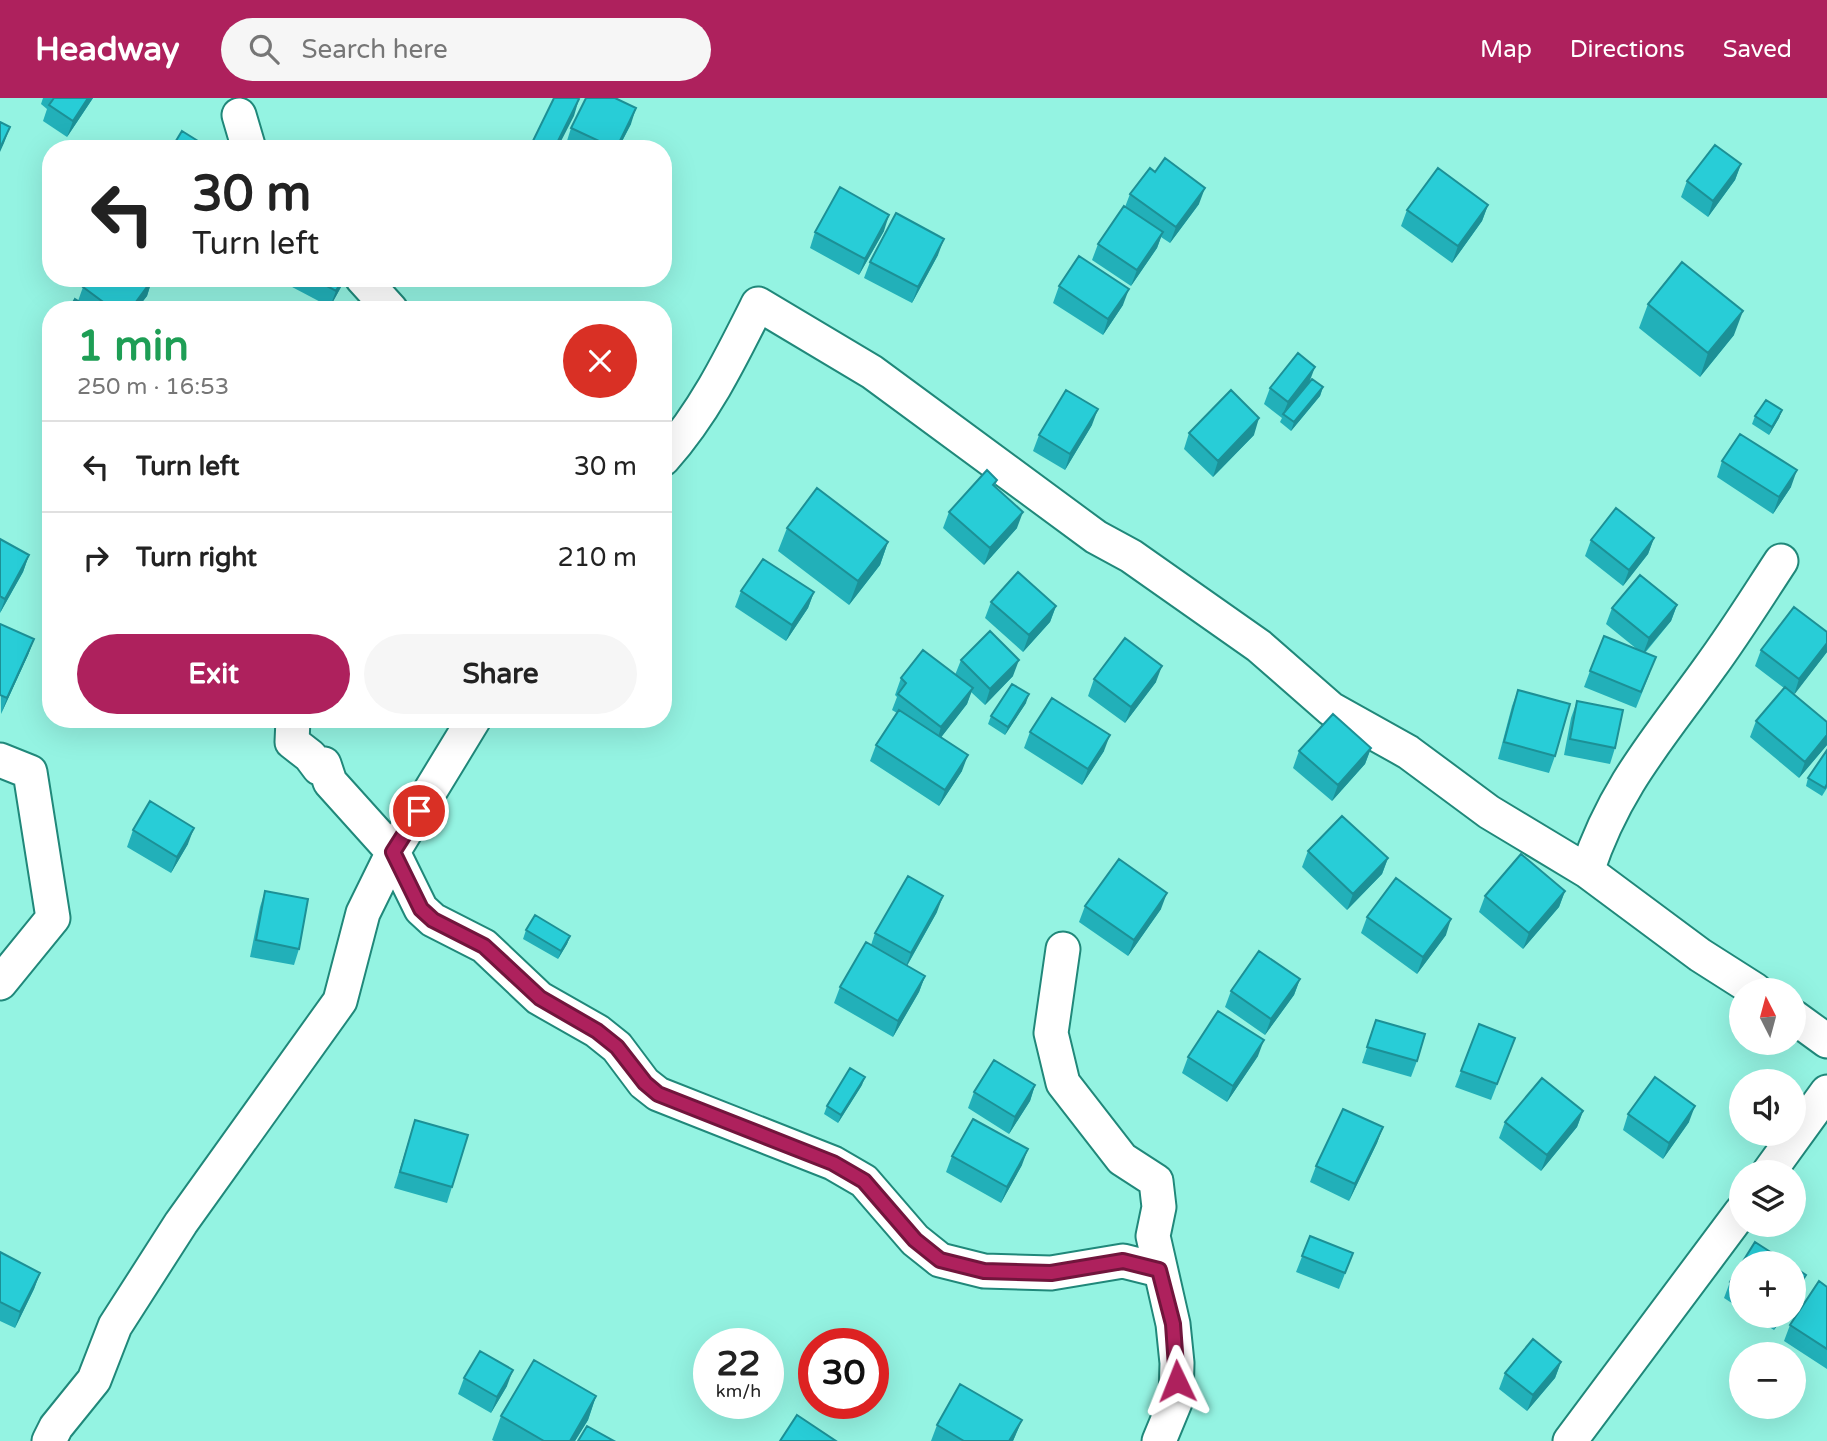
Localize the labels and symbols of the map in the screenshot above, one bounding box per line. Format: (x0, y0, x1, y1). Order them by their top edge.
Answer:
pin (389, 781, 449, 841)
north arrow (1729, 978, 1806, 1055)
speed limit sign: 30 (798, 1328, 889, 1419)
position arrow (1140, 1344, 1214, 1418)

